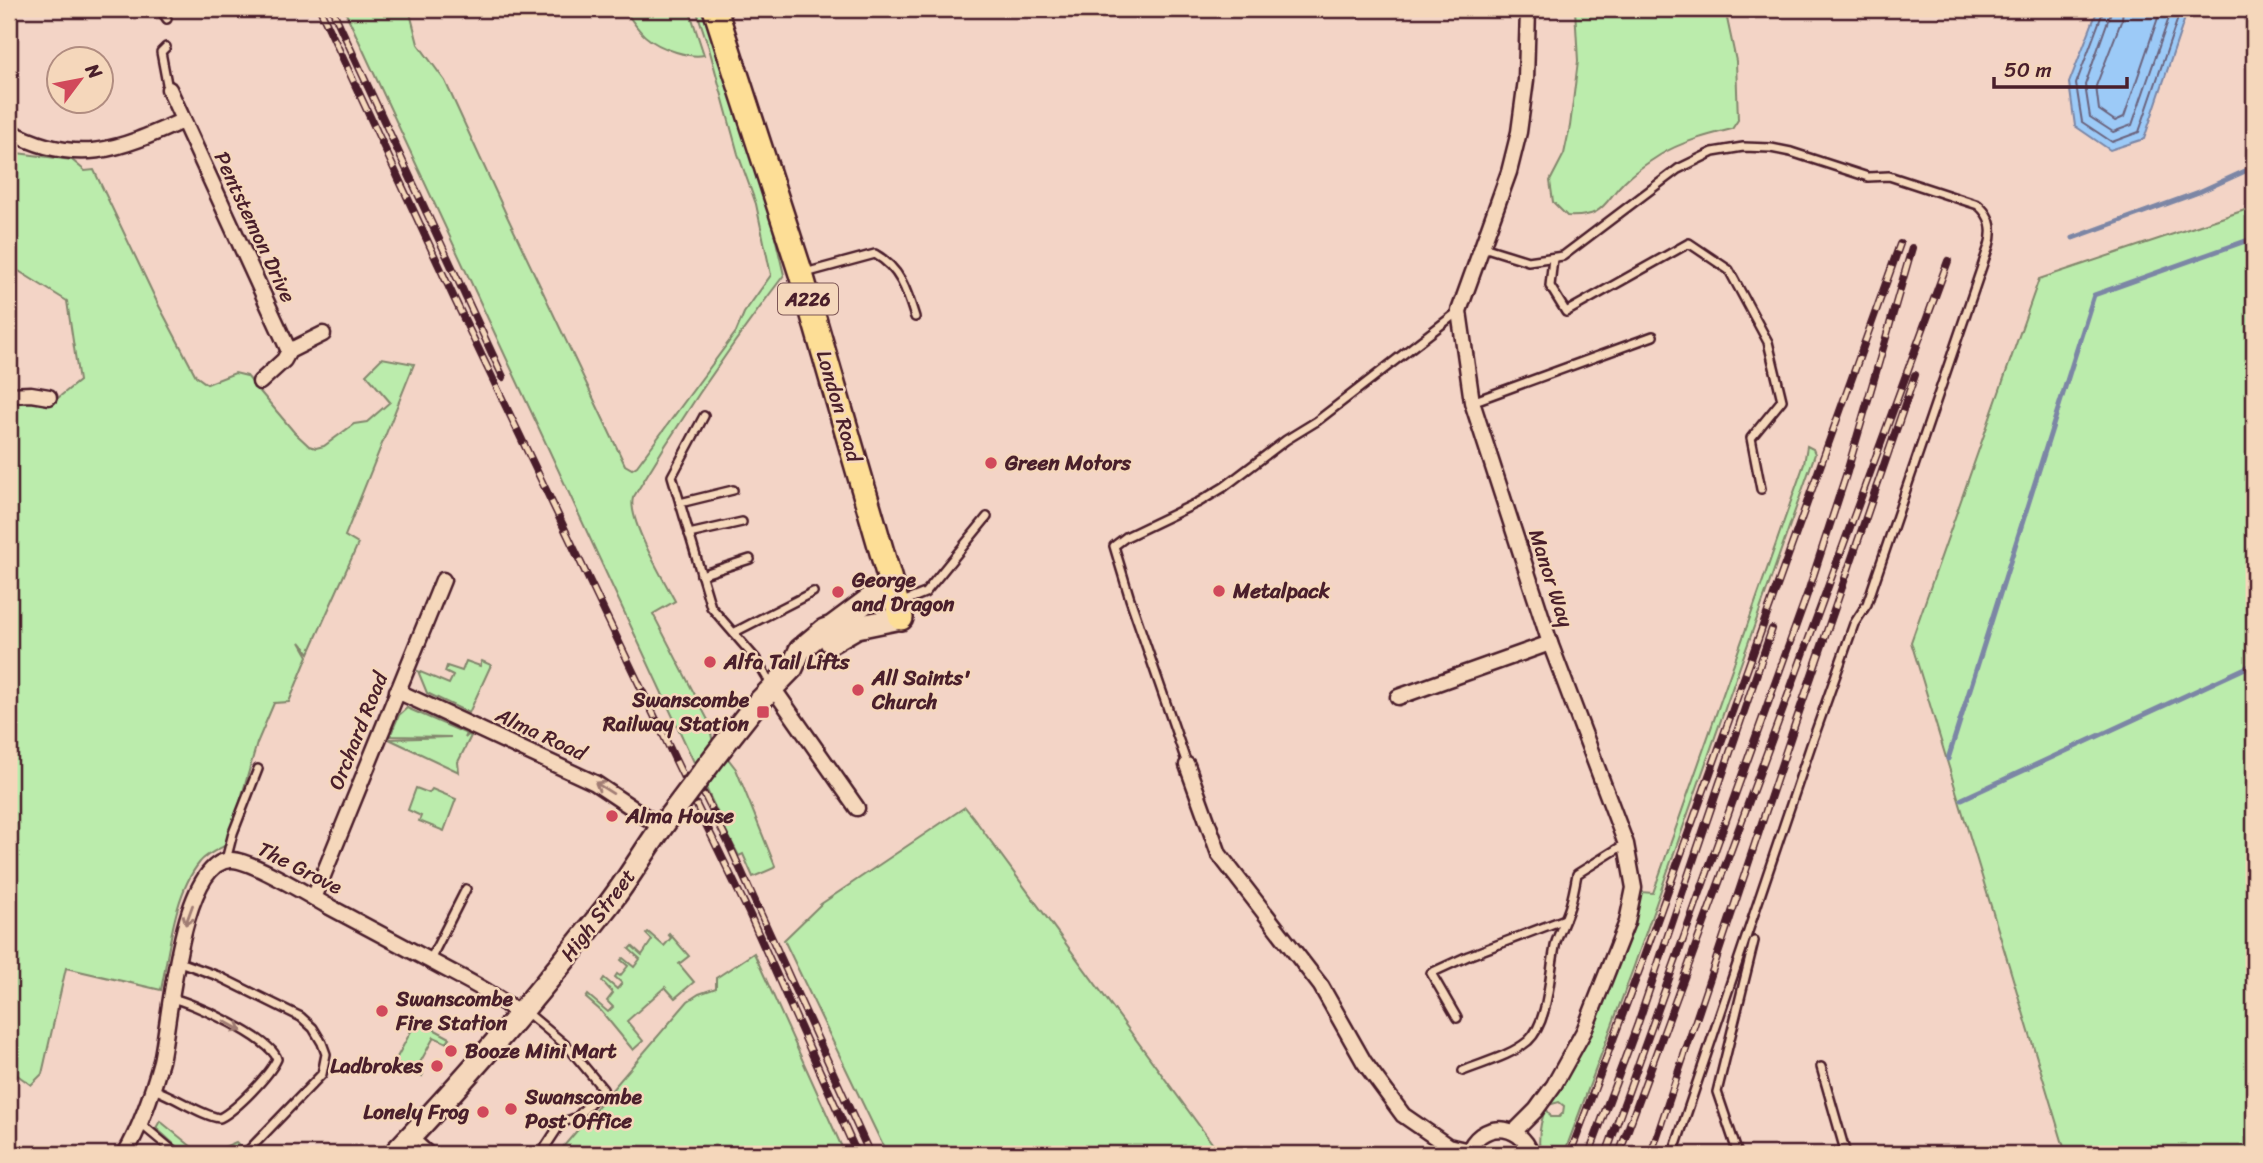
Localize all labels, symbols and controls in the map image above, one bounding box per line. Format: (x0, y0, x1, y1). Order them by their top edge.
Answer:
north arrow (46, 46, 116, 116)
scale bar (1994, 46, 2126, 90)
text: 50 m (2004, 51, 2052, 89)
text: N (76, 56, 112, 86)
street label: Pentstemon Drive (203, 145, 307, 309)
road number: A226 (778, 284, 838, 314)
street label: London Road (805, 345, 874, 468)
place label: Green Motors (1004, 444, 1131, 482)
marker: Green Motors (983, 455, 999, 471)
street label: Manor Way (1517, 524, 1585, 632)
place label: George and Dragon (851, 561, 955, 623)
place label: Metalpack (1232, 572, 1331, 610)
marker: Metalpack (1211, 583, 1227, 599)
marker: George and Dragon (830, 584, 846, 600)
place label: Alfa Tail Lifts (723, 643, 851, 681)
marker: Alfa Tail Lifts (702, 654, 718, 670)
place label: All Saints' Church (871, 659, 971, 721)
street label: Orchard Road (317, 664, 400, 796)
place label: Swanscombe Railway Station (602, 681, 750, 743)
marker: All Saints' Church (850, 682, 866, 698)
street label: Alma Road (488, 696, 595, 773)
marker: Swanscombe Railway Station (755, 704, 771, 720)
one-way arrow (595, 781, 615, 795)
place label: Alma House (625, 797, 734, 835)
marker: Alma House (604, 808, 620, 824)
street label: The Grove (251, 830, 349, 906)
street label: High Street (550, 860, 646, 970)
one-way arrow (182, 904, 195, 926)
place label: Swanscombe Fire Station (395, 980, 514, 1042)
marker: Swanscombe Fire Station (374, 1003, 390, 1019)
one-way arrow (222, 1020, 243, 1033)
place label: Booze Mini Mart (465, 1032, 618, 1070)
marker: Booze Mini Mart (443, 1043, 459, 1059)
place label: Ladbrokes (330, 1047, 423, 1085)
marker: Ladbrokes (429, 1058, 445, 1074)
place label: Swanscombe Post Office (524, 1078, 643, 1140)
place label: Lonely Frog (363, 1093, 469, 1131)
marker: Swanscombe Post Office (503, 1101, 519, 1117)
marker: Lonely Frog (475, 1104, 491, 1120)

